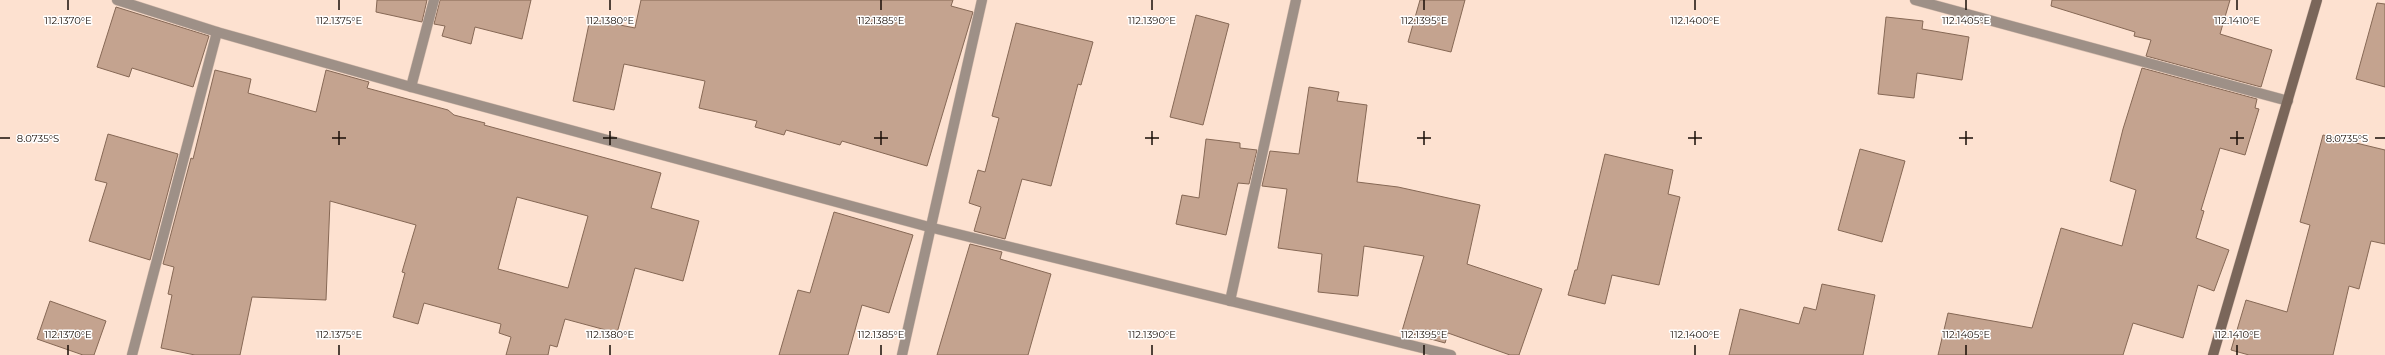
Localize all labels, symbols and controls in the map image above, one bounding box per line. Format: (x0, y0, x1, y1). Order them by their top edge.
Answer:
text: 112.1370°E (44, 14, 92, 27)
text: 112.1375°E (316, 14, 362, 27)
text: 112.1380°E (586, 14, 634, 27)
text: 112.1385°E (857, 14, 905, 27)
text: 112.1390°E (1128, 14, 1176, 27)
text: 112.1395°E (1401, 14, 1448, 27)
text: 112.1400°E (1670, 14, 1720, 27)
text: 112.1405°E (1942, 14, 1990, 27)
text: 112.1410°E (2214, 14, 2260, 27)
text: 8.0735°S (17, 132, 59, 145)
text: 8.0735°S (2326, 132, 2368, 145)
text: 112.1370°E (44, 328, 92, 341)
text: 112.1375°E (316, 328, 362, 341)
text: 112.1380°E (586, 328, 634, 341)
text: 112.1385°E (857, 328, 905, 341)
text: 112.1390°E (1128, 328, 1176, 341)
text: 112.1395°E (1401, 328, 1448, 341)
text: 112.1400°E (1670, 328, 1720, 341)
text: 112.1405°E (1942, 328, 1990, 341)
text: 112.1410°E (2214, 328, 2260, 341)

